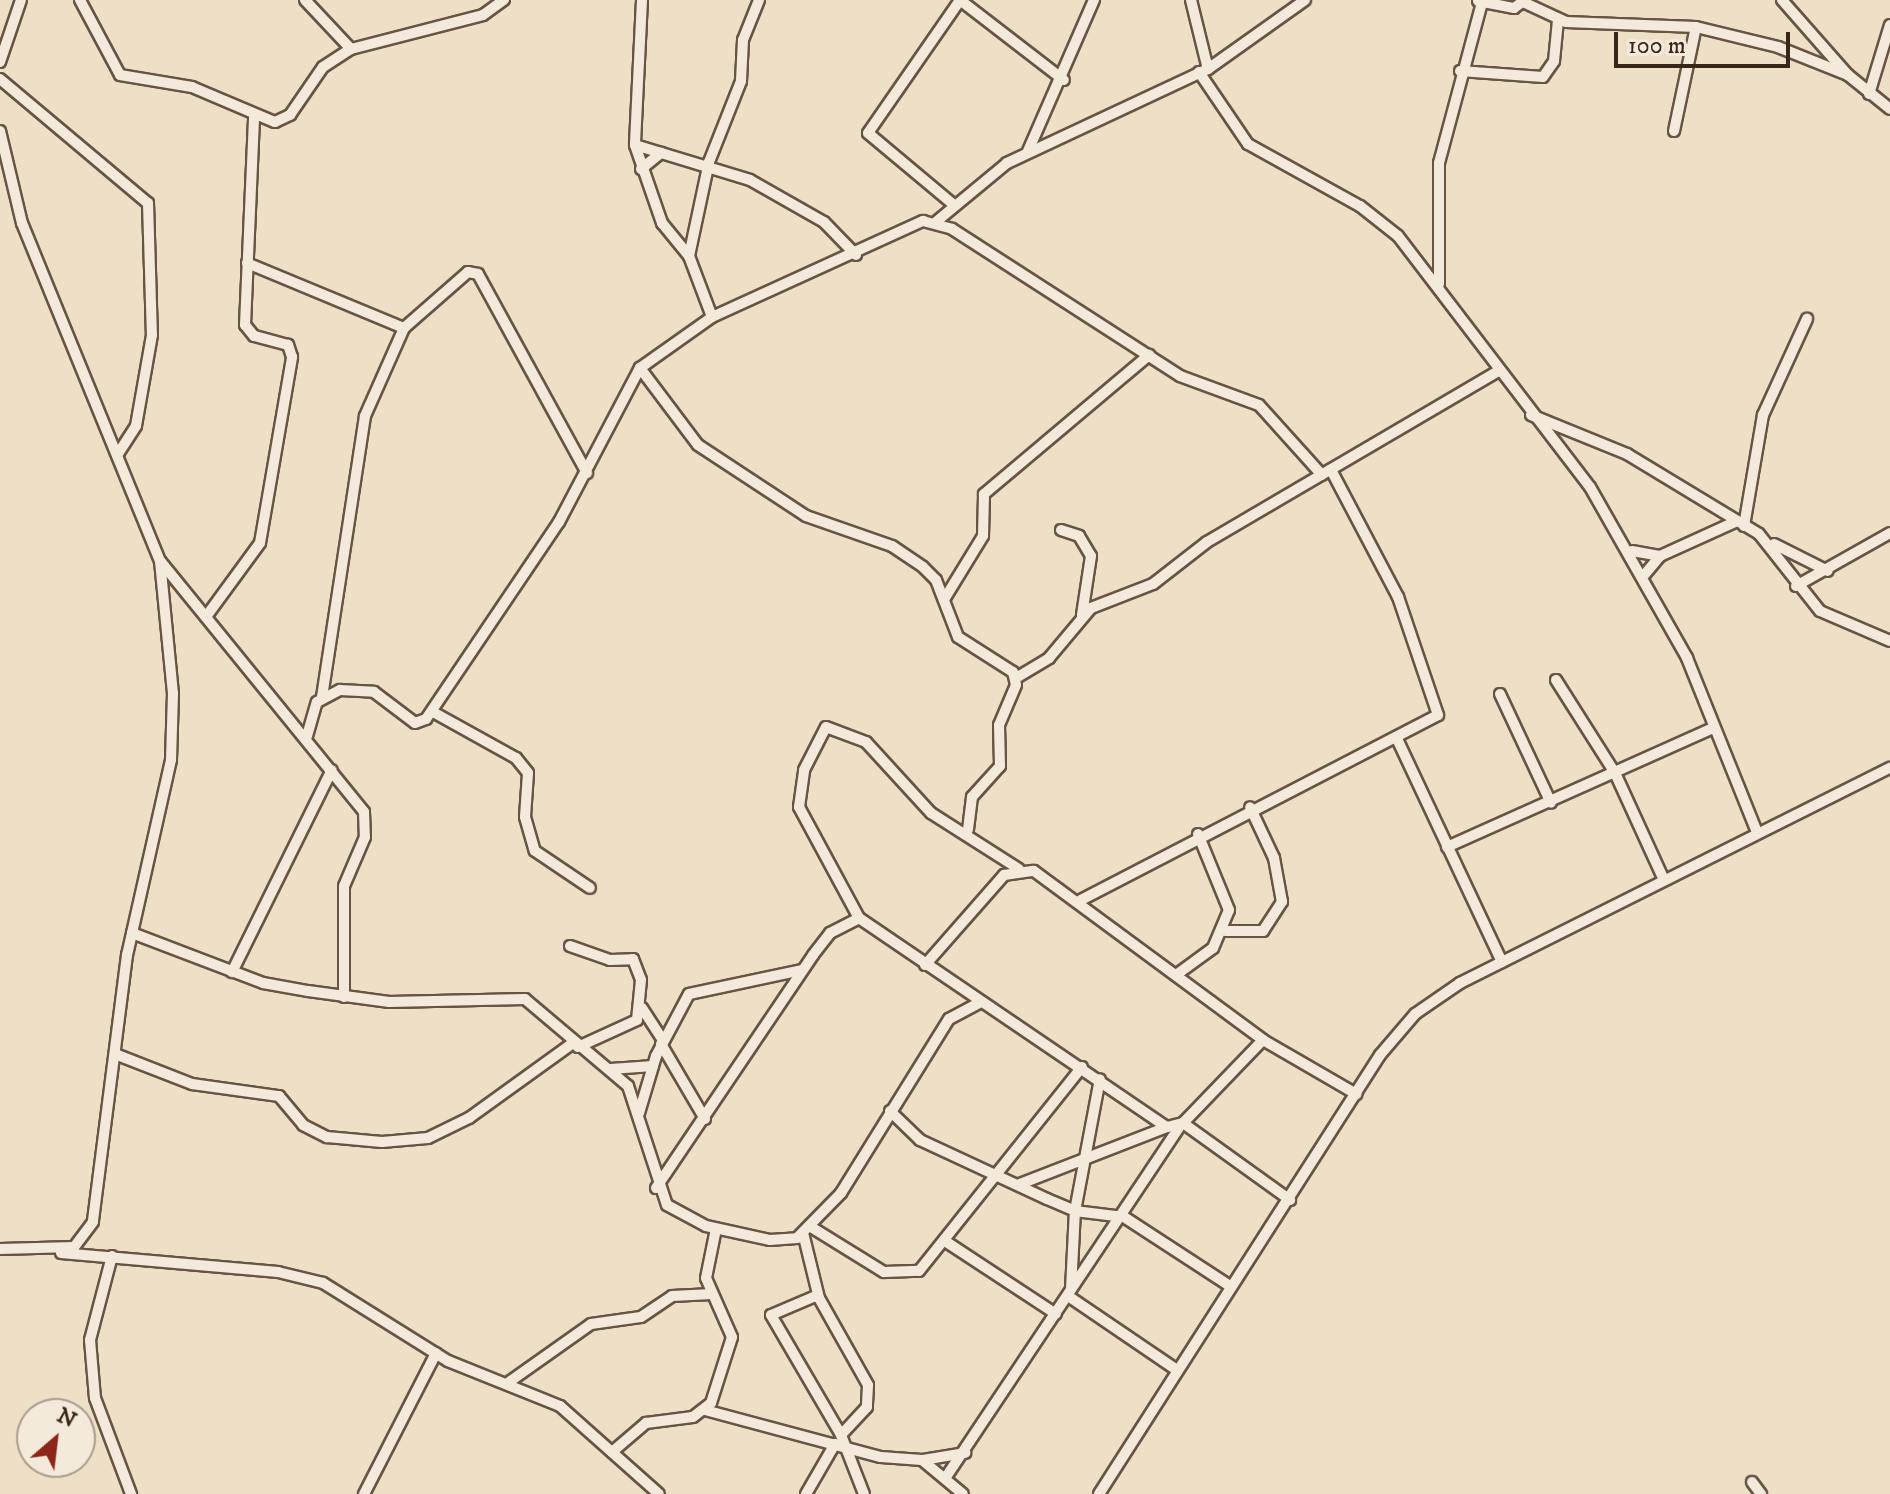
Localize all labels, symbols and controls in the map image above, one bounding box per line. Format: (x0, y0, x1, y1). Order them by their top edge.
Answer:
scale bar (1618, 16, 1794, 66)
text: 100 m (1628, 31, 1686, 61)
north arrow (16, 1398, 96, 1478)
text: N (52, 1402, 81, 1434)

